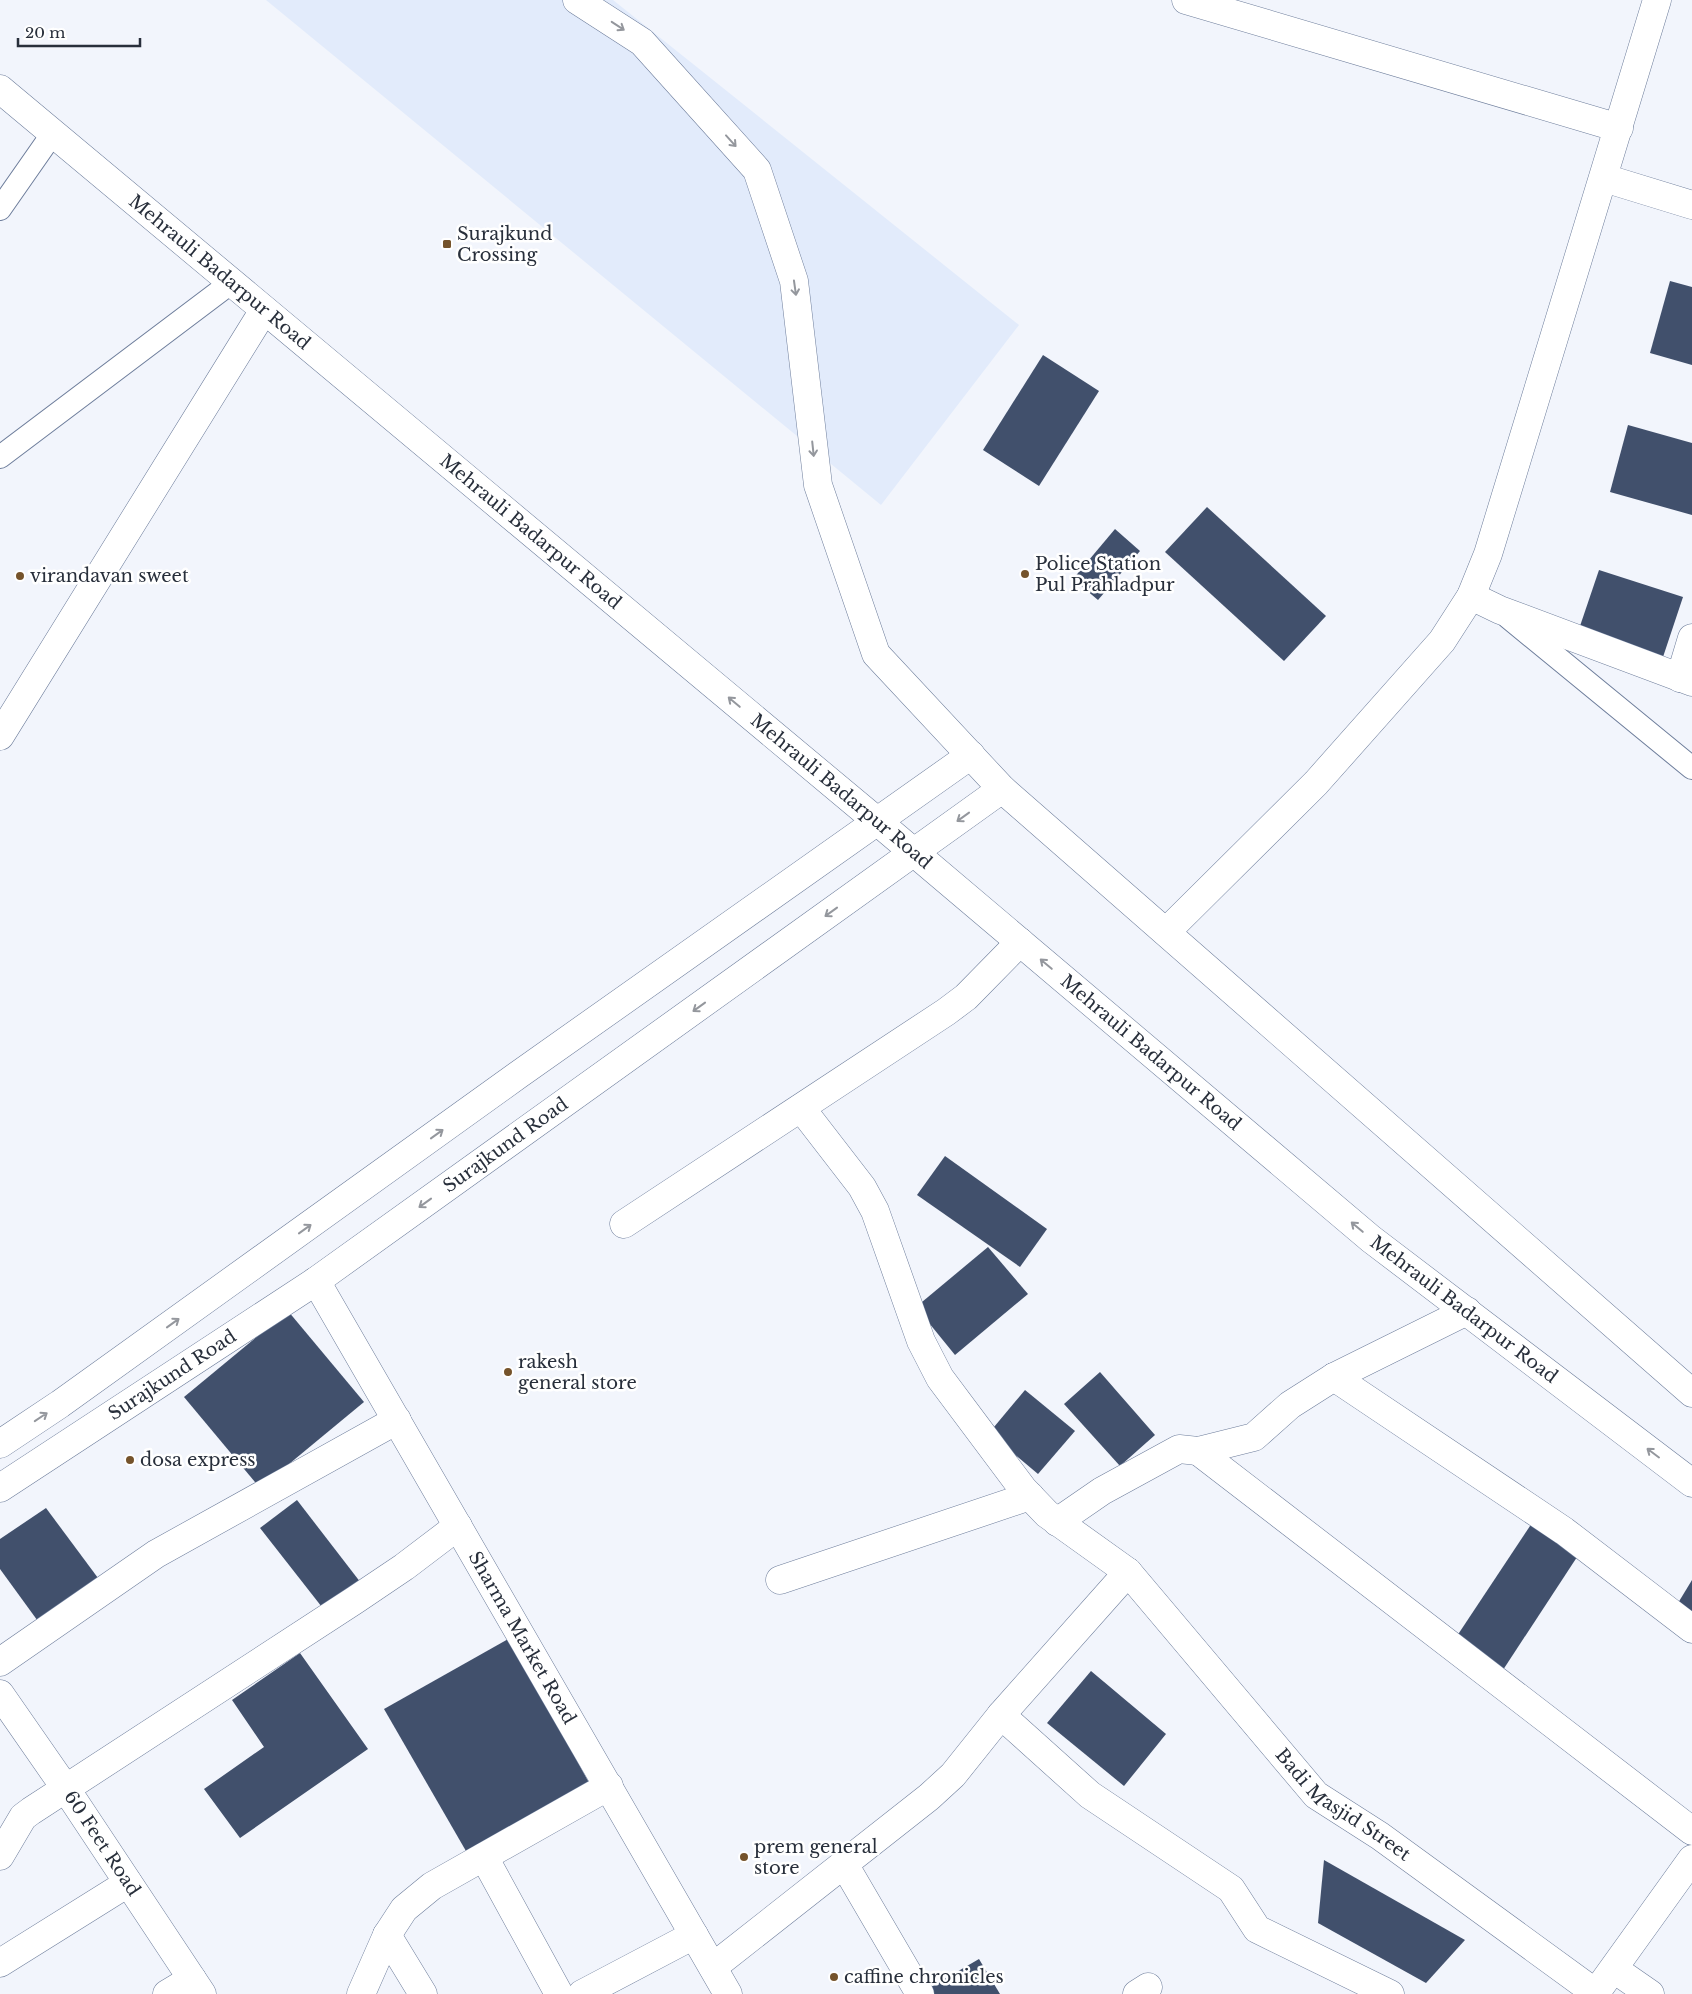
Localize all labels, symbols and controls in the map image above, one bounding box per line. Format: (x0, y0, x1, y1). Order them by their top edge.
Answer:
scale bar (18, 15, 140, 47)
one-way arrow (610, 22, 624, 32)
text: 20 m (25, 23, 65, 42)
one-way arrow (726, 135, 737, 148)
street label: Mehrauli Badarpur Road (124, 190, 315, 354)
place label: Surajkund Crossing (457, 223, 552, 266)
marker: Surajkund Crossing (441, 238, 453, 250)
one-way arrow (790, 279, 800, 295)
one-way arrow (808, 441, 818, 457)
street label: Mehrauli Badarpur Road (435, 450, 626, 614)
place label: Police Station Pul Prahladpur (1035, 553, 1175, 596)
place label: virandavan sweet (30, 565, 189, 587)
marker: Police Station Pul Prahladpur (1019, 568, 1031, 580)
marker: virandavan sweet (14, 570, 26, 582)
one-way arrow (728, 696, 741, 707)
street label: Mehrauli Badarpur Road (746, 709, 936, 874)
one-way arrow (956, 812, 970, 822)
one-way arrow (824, 907, 838, 917)
one-way arrow (1040, 959, 1053, 970)
street label: Mehrauli Badarpur Road (1056, 970, 1246, 1135)
one-way arrow (692, 1002, 706, 1012)
street label: Surajkund Road (439, 1093, 572, 1197)
one-way arrow (430, 1128, 443, 1139)
one-way arrow (418, 1198, 432, 1208)
one-way arrow (1351, 1221, 1364, 1233)
one-way arrow (298, 1223, 311, 1234)
street label: Mehrauli Badarpur Road (1366, 1231, 1562, 1388)
one-way arrow (166, 1318, 179, 1329)
street label: Surajkund Road (104, 1325, 240, 1425)
place label: rakesh general store (518, 1351, 637, 1394)
marker: rakesh general store (502, 1366, 514, 1378)
one-way arrow (33, 1412, 47, 1422)
one-way arrow (1646, 1448, 1660, 1458)
place label: dosa express (140, 1449, 255, 1471)
marker: dosa express (124, 1454, 136, 1466)
street label: Sharma Market Road (464, 1547, 581, 1728)
street label: Badi Masjid Street (1271, 1744, 1415, 1866)
street label: 60 Feet Road (59, 1787, 145, 1900)
place label: prem general store (754, 1836, 878, 1879)
marker: prem general store (738, 1851, 750, 1863)
place label: caffine chronicles (844, 1966, 1004, 1988)
marker: caffine chronicles (828, 1971, 840, 1983)

